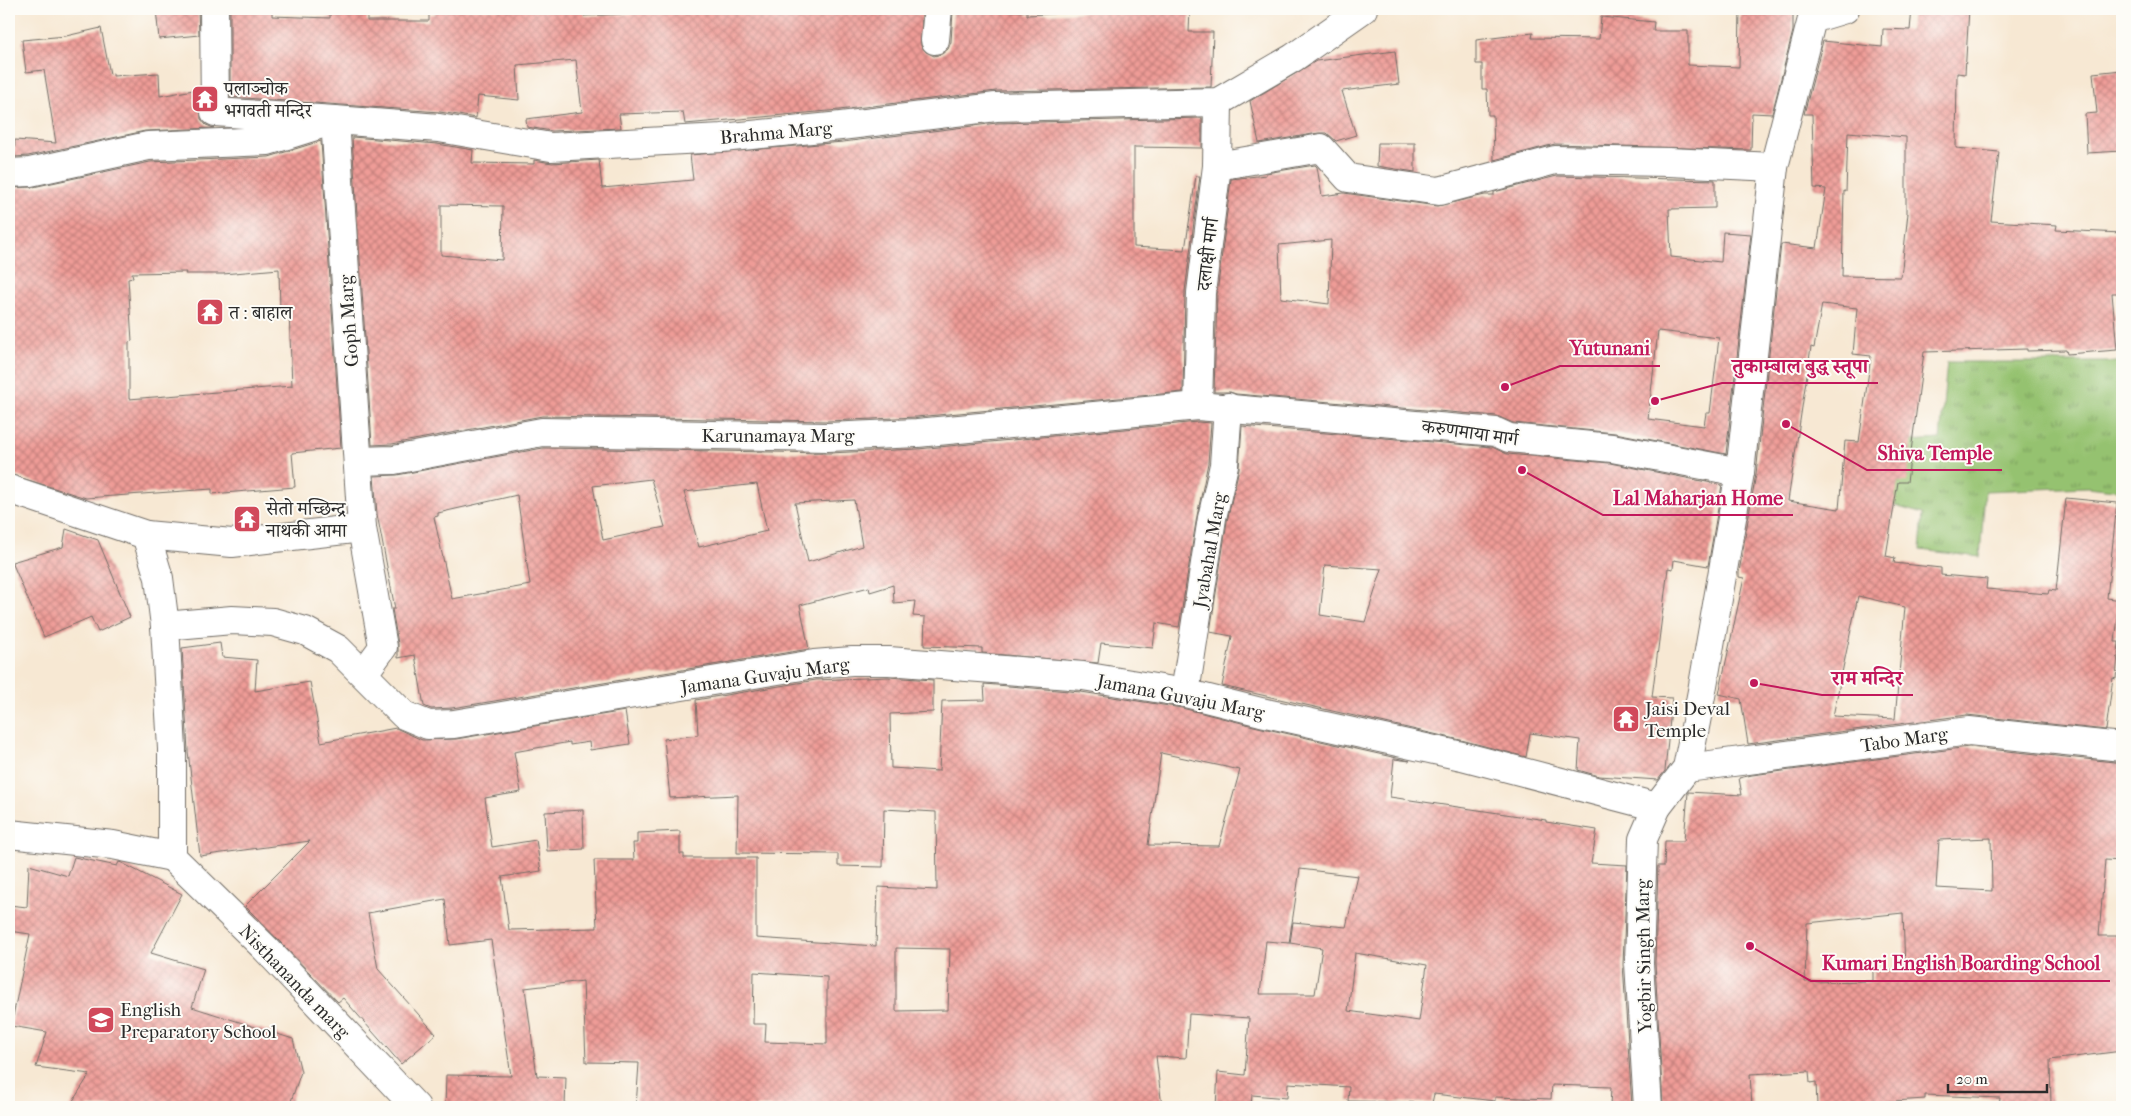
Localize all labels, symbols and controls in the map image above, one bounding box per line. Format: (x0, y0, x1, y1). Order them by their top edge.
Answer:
place label: पलाञ्चोक भगवती मन्दिर (223, 78, 312, 122)
temple icon: पलाञ्चोक भगवती मन्दिर (190, 84, 220, 114)
street label: Brahma Marg (719, 117, 834, 149)
street label: दलाक्षी मार्ग (1192, 215, 1223, 293)
street label: Goph Marg (335, 273, 363, 368)
temple icon: त : बाहाल (195, 297, 225, 327)
place label: त : बाहाल (228, 302, 294, 324)
callout: Yutunani (1560, 331, 1660, 366)
text: Yutunani (1569, 337, 1651, 360)
callout: तुकाम्बाल बुद्ध स्तूपा (1722, 348, 1878, 383)
text: तुकाम्बाल बुद्ध स्तूपा (1730, 355, 1870, 379)
street label: करुणमाया मार्ग (1419, 415, 1520, 451)
street label: Karunamaya Marg (702, 425, 855, 447)
callout: Shiva Temple (1867, 435, 2002, 470)
text: Shiva Temple (1878, 442, 1992, 465)
callout: Lal Maharjan Home (1603, 480, 1793, 515)
text: Lal Maharjan Home (1613, 487, 1783, 510)
street label: Jyabahal Marg (1189, 490, 1231, 612)
place label: सेतो मच्छिन्द्र नाथकी आमा (265, 497, 348, 542)
temple icon: सेतो मच्छिन्द्र नाथकी आमा (232, 504, 262, 534)
street label: Jamana Guvaju Marg (677, 653, 852, 699)
callout: राम मन्दिर (1822, 660, 1913, 695)
text: राम मन्दिर (1829, 666, 1904, 690)
street label: Jamana Guvaju Marg (1093, 670, 1267, 724)
place label: Jaisi Deval Temple (1643, 698, 1730, 742)
temple icon: Jaisi Deval Temple (1611, 704, 1641, 734)
street label: Tabo Marg (1859, 723, 1950, 757)
street label: Yogbir Singh Marg (1632, 878, 1656, 1034)
street label: Nisthananda marg (234, 920, 355, 1044)
callout: Kumari English Boarding School (1811, 946, 2110, 981)
text: Kumari English Boarding School (1822, 952, 2101, 975)
place label: English Preparatory School (120, 999, 276, 1043)
school or university icon: English Preparatory School (86, 1005, 116, 1035)
scale bar (1948, 1061, 2047, 1093)
text: 20 m (1956, 1070, 1988, 1088)

